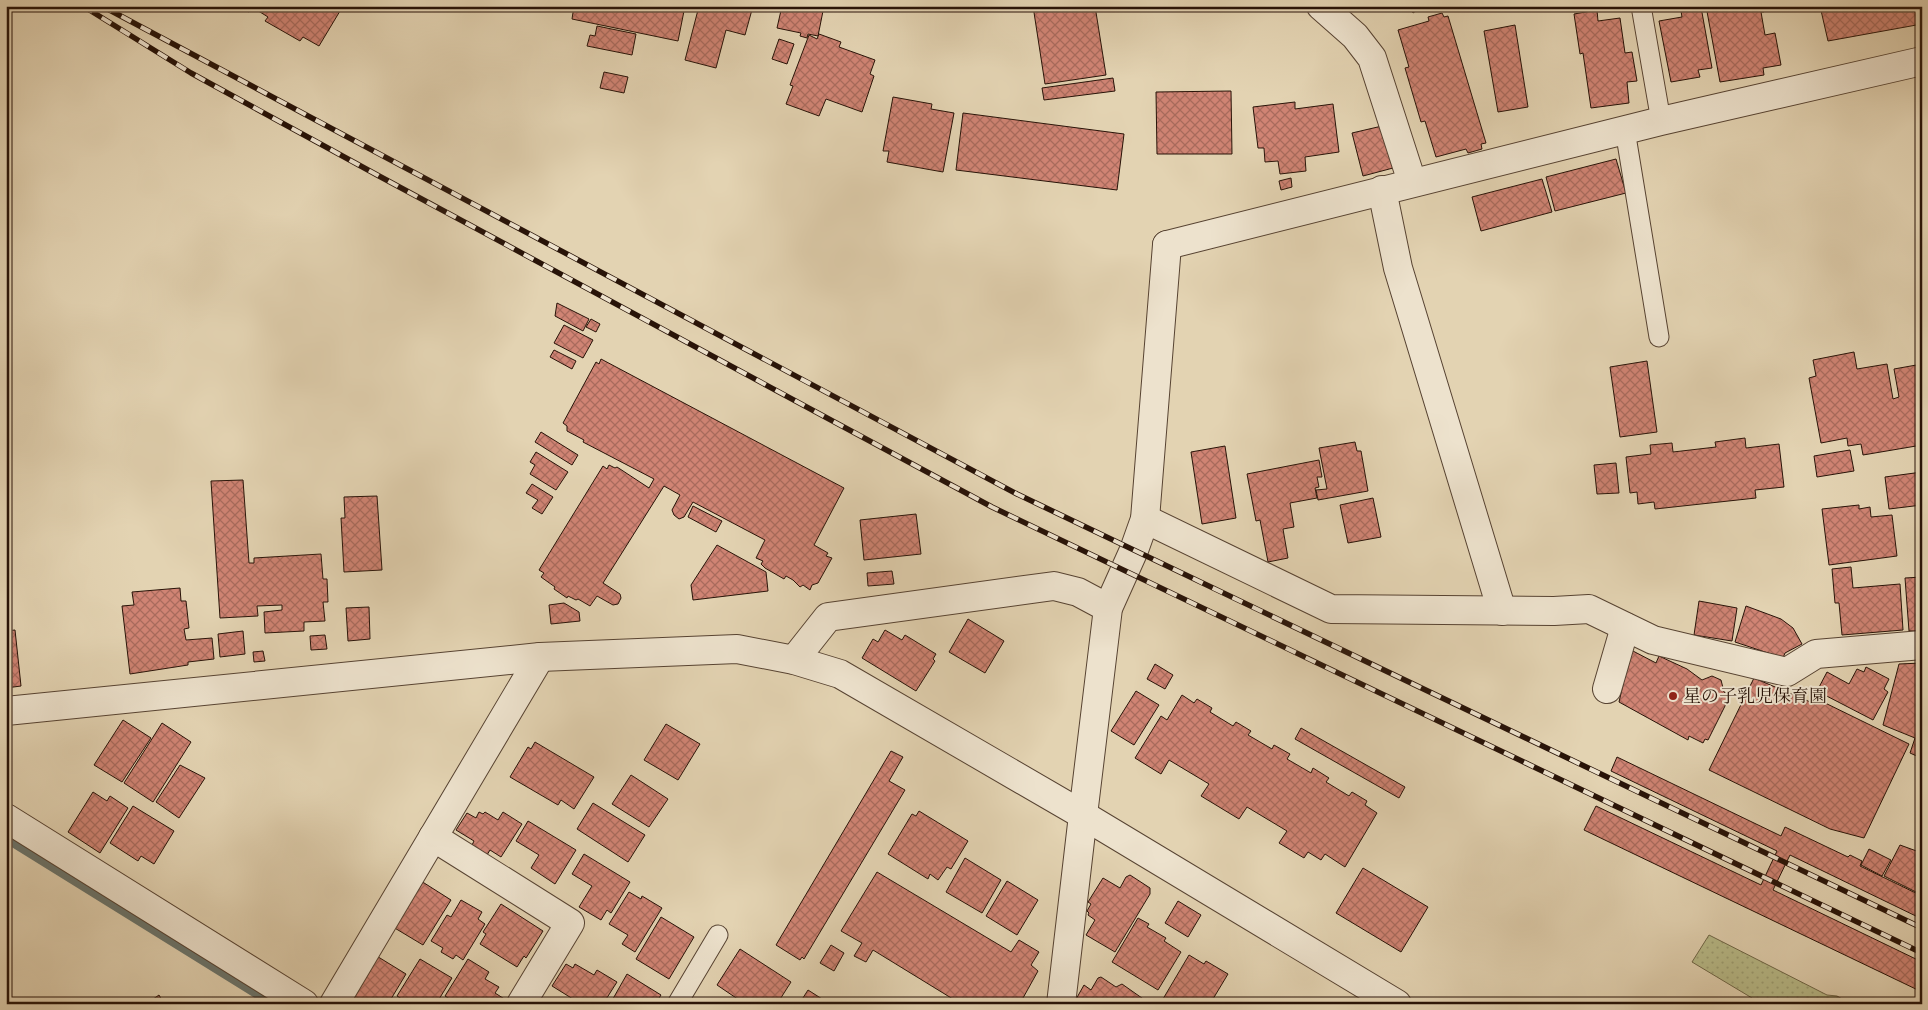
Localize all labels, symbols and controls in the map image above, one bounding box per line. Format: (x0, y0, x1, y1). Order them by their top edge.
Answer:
place label: 星の子乳児保育園 (1683, 686, 1827, 706)
marker: 星の子乳児保育園 (1667, 690, 1679, 702)

